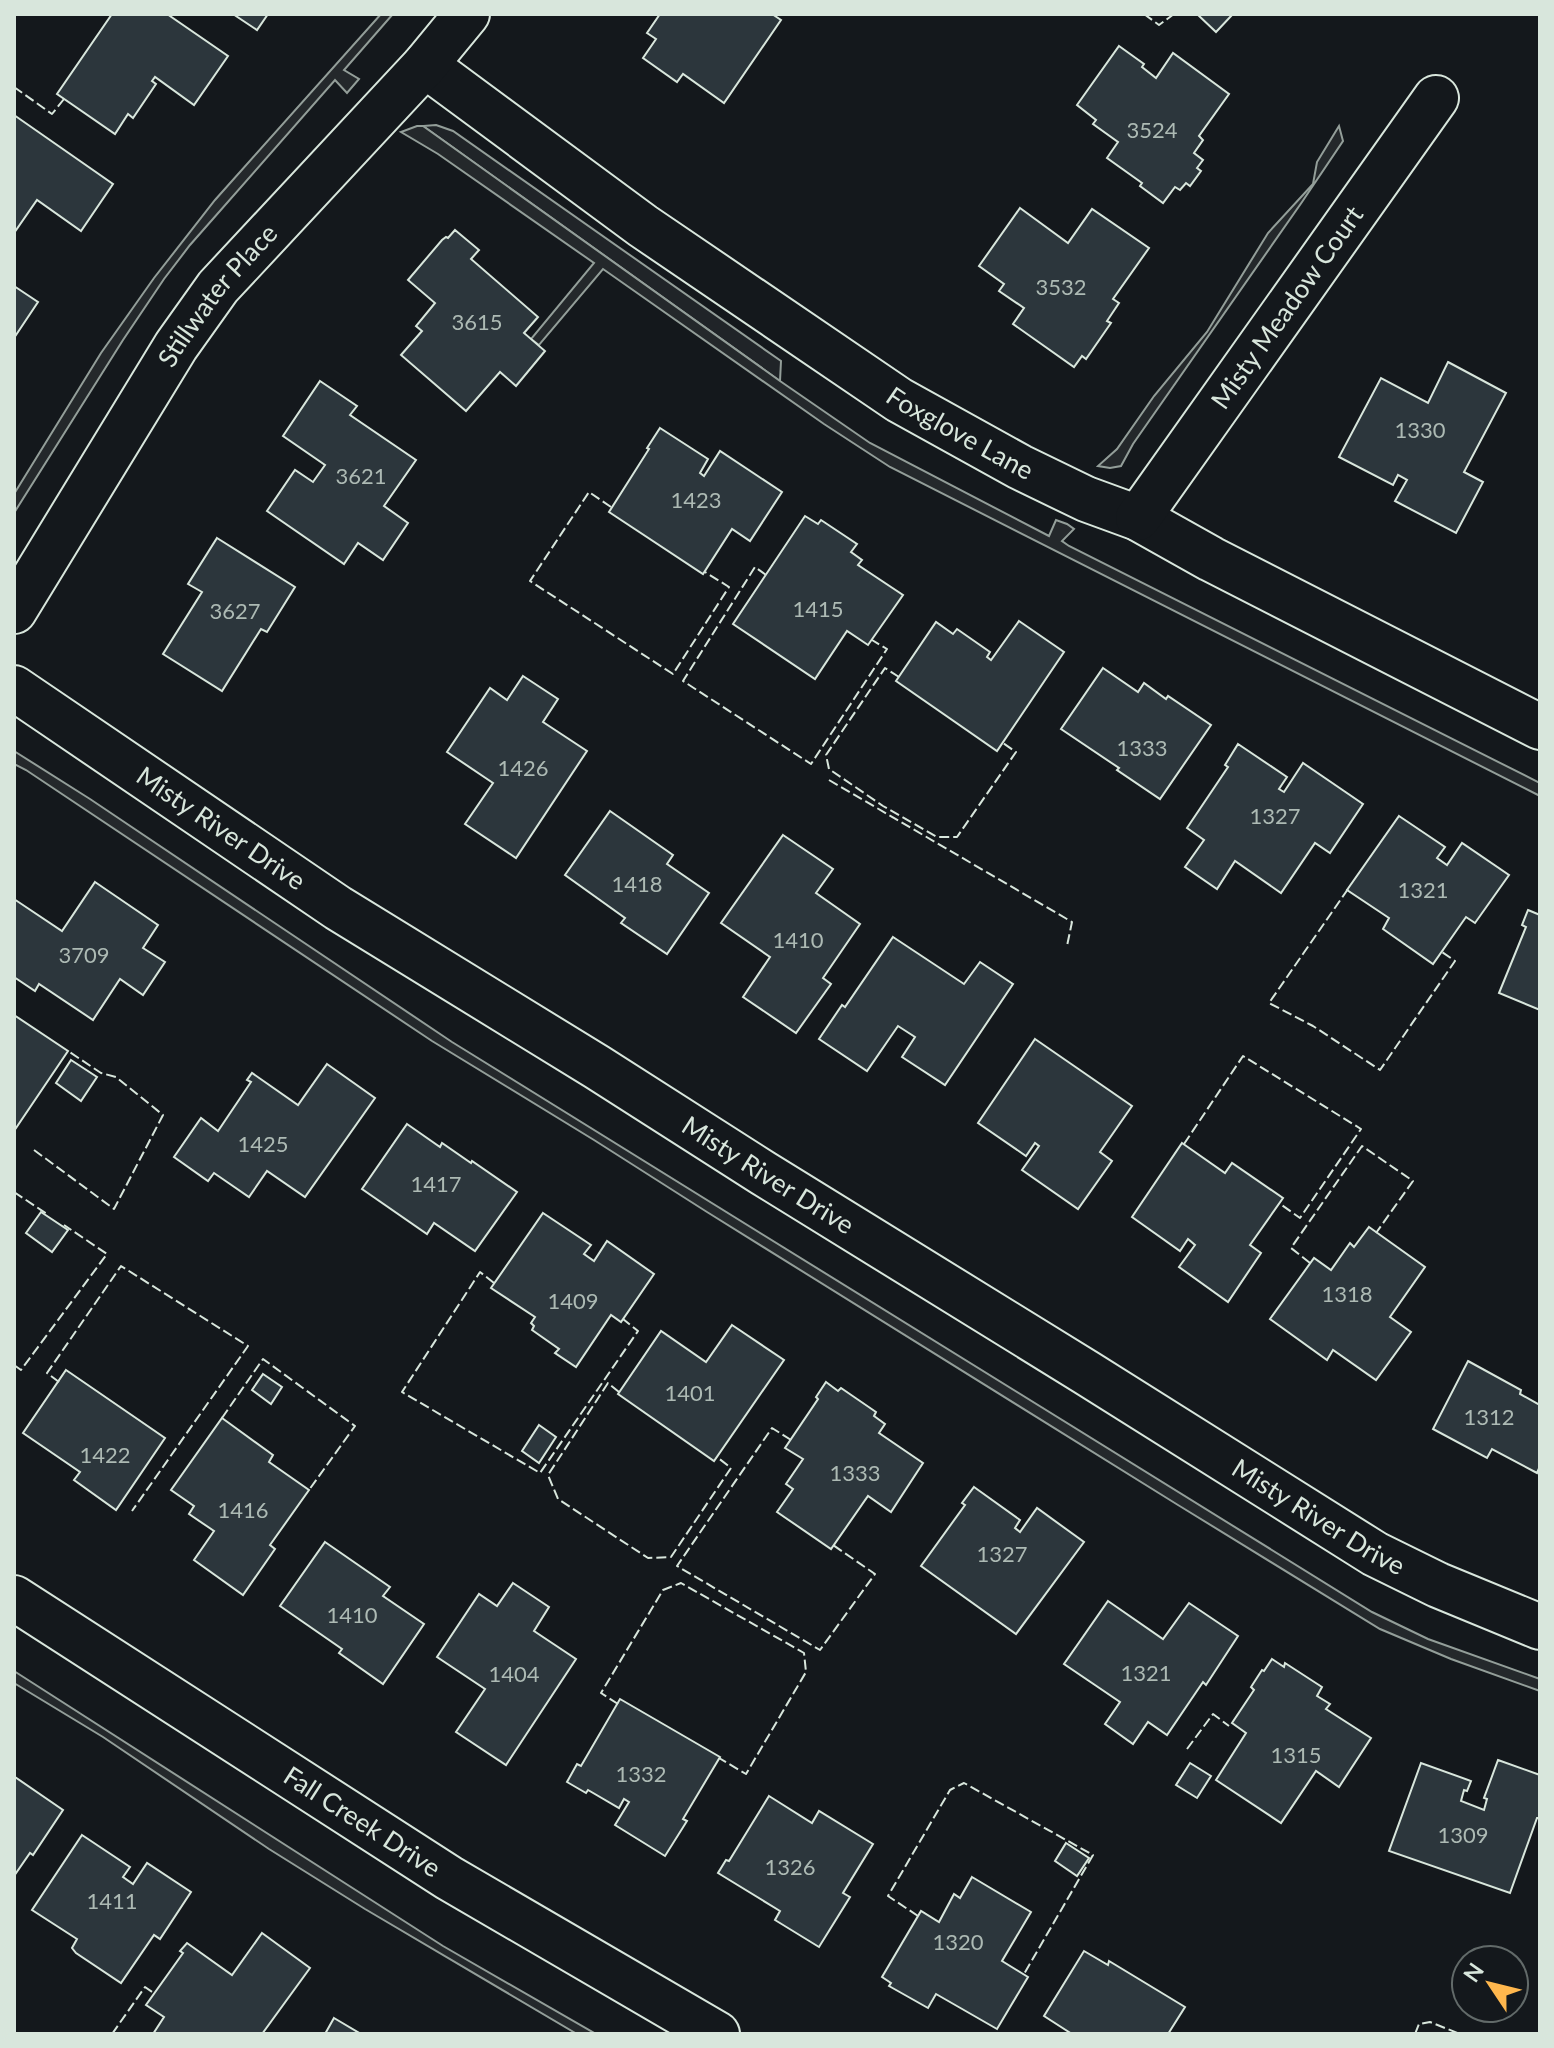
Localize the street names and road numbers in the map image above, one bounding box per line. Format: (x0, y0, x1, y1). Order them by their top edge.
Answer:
street label: Misty Meadow Court (1204, 199, 1370, 415)
street label: Stillwater Place (150, 217, 284, 372)
street label: Foxglove Lane (881, 379, 1039, 486)
street label: Misty River Drive (131, 759, 312, 896)
street label: Misty River Drive (677, 1109, 860, 1240)
street label: Misty River Drive (1227, 1451, 1410, 1581)
street label: Fall Creek Drive (278, 1759, 447, 1883)

